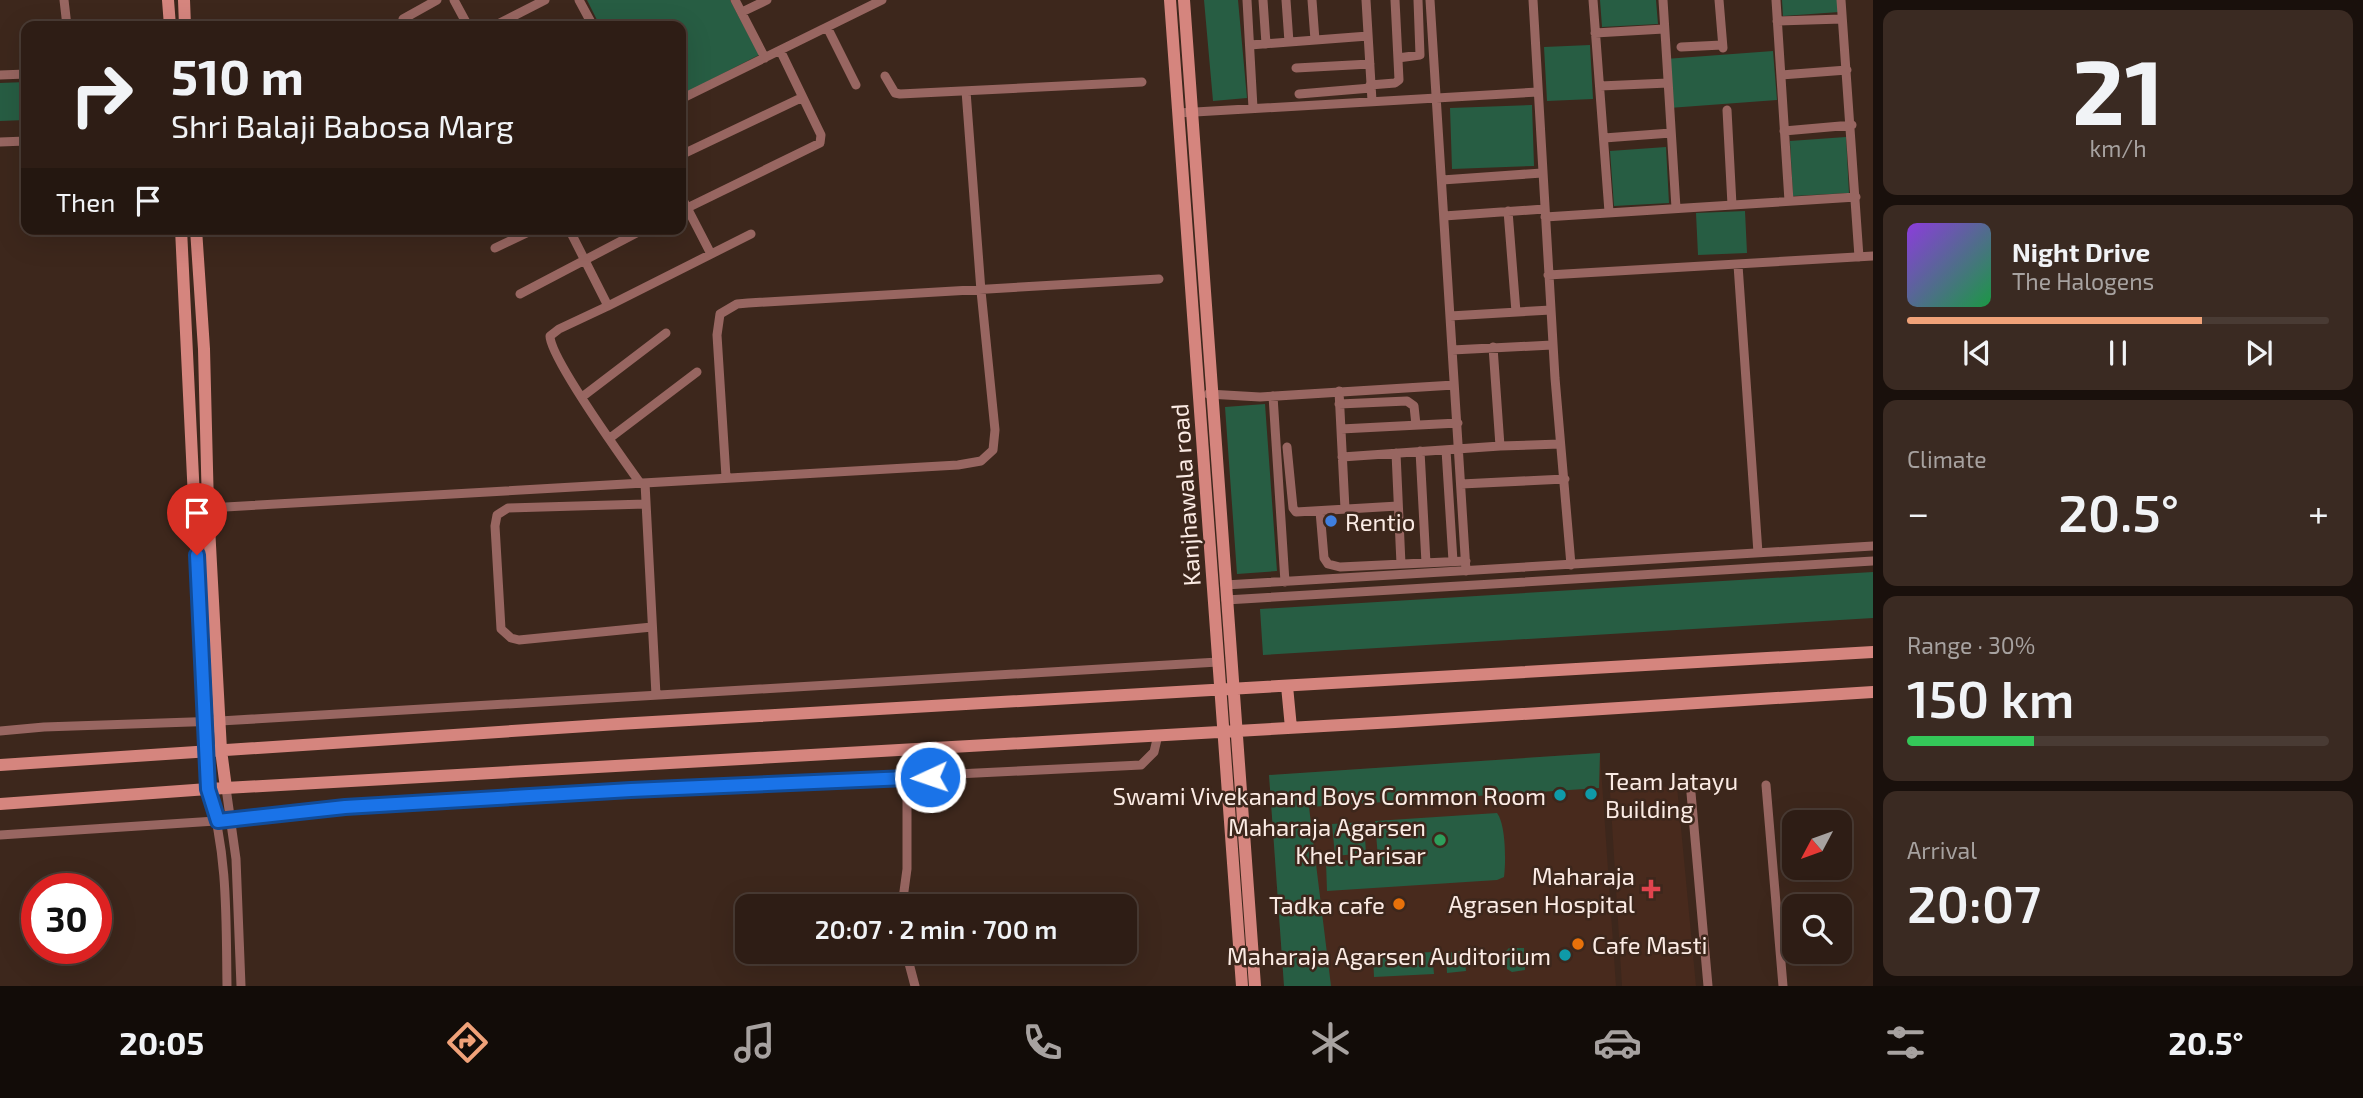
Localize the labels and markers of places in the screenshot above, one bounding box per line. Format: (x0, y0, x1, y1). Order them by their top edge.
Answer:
pin (167, 483, 227, 555)
place label: Rentio (1345, 507, 1415, 536)
marker: Rentio (1323, 513, 1339, 529)
place label: Team Jatayu Building (1605, 766, 1738, 823)
place label: Swami Vivekanand Boys Common Room (1113, 781, 1546, 810)
marker: Team Jatayu Building (1583, 786, 1599, 802)
marker: Swami Vivekanand Boys Common Room (1552, 787, 1568, 803)
place label: Maharaja Agarsen Khel Parisar (1228, 812, 1426, 869)
marker: Maharaja Agarsen Khel Parisar (1432, 832, 1448, 848)
place label: Maharaja Agrasen Hospital (1448, 861, 1635, 918)
marker: Maharaja Agrasen Hospital (1641, 879, 1661, 899)
place label: Tadka cafe (1269, 890, 1385, 919)
marker: Tadka cafe (1391, 896, 1407, 912)
place label: Cafe Masti (1592, 930, 1708, 959)
marker: Cafe Masti (1570, 936, 1586, 952)
place label: Maharaja Agarsen Auditorium (1227, 941, 1551, 970)
marker: Maharaja Agarsen Auditorium (1557, 947, 1573, 963)

